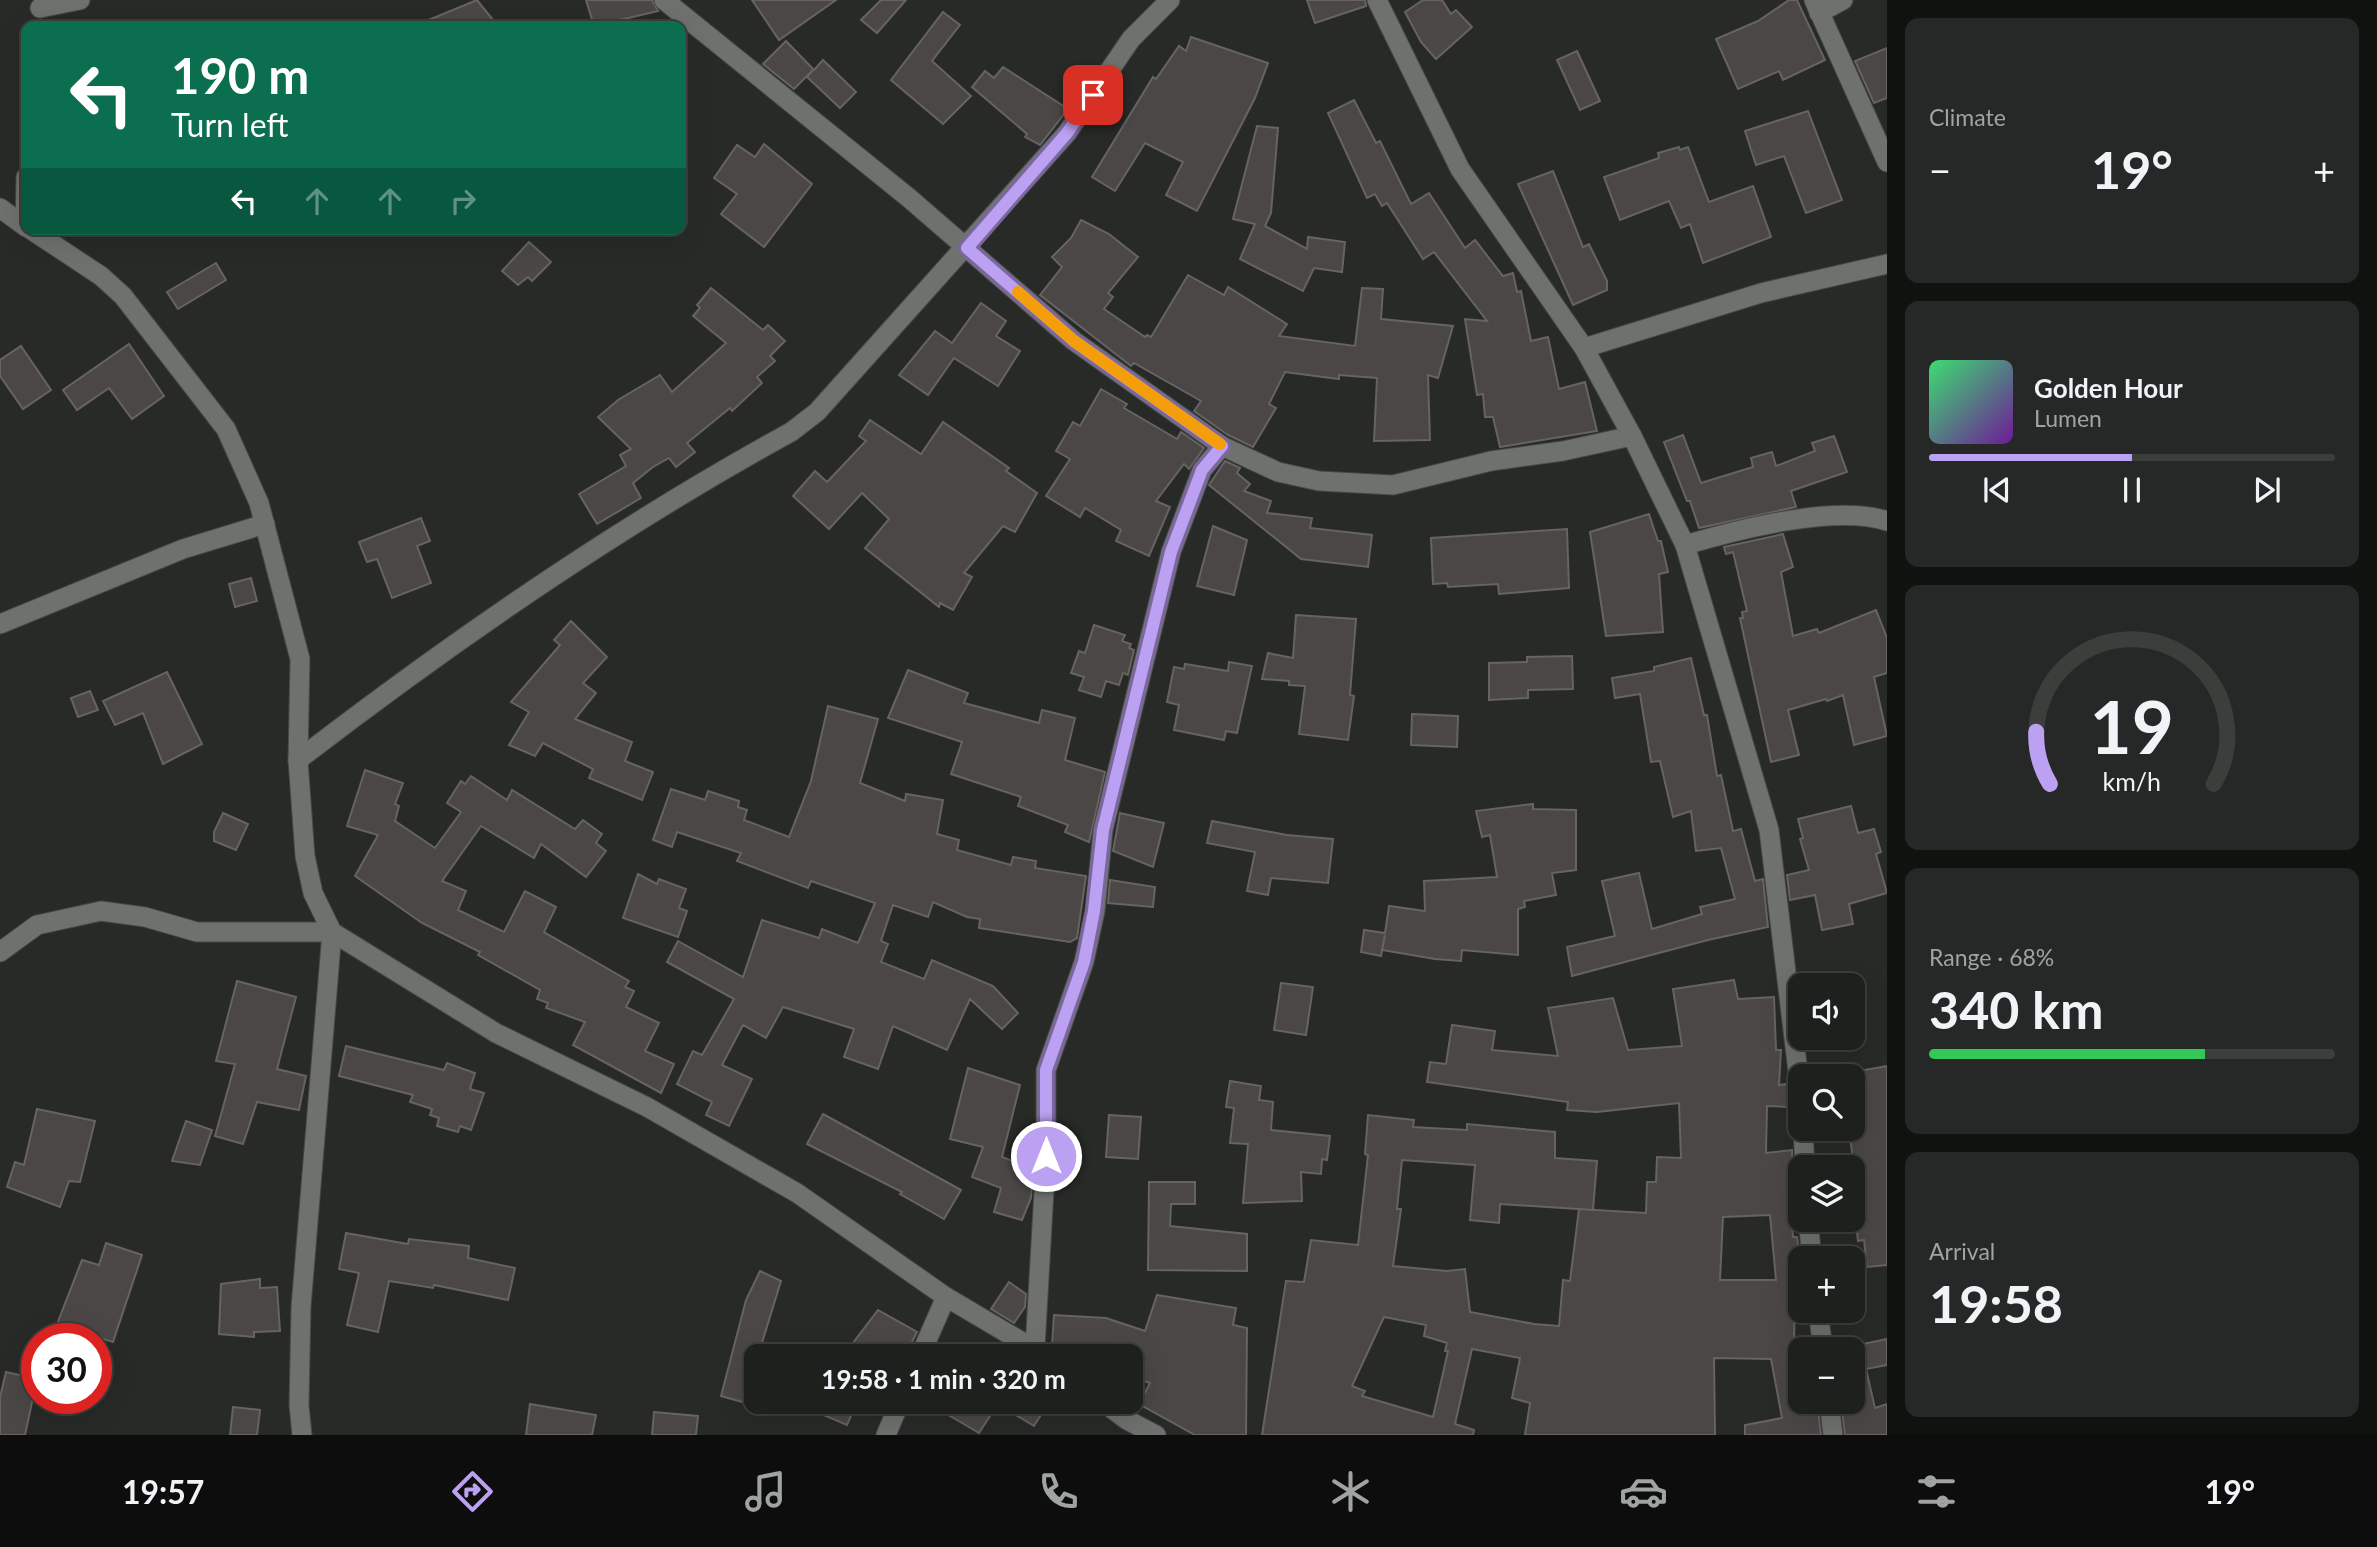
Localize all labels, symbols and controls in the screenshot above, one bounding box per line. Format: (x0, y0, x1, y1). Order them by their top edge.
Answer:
text: 190 m (171, 46, 309, 104)
icon: left (56, 49, 147, 140)
pin (1063, 65, 1123, 125)
icon: arrive (1074, 76, 1112, 114)
text: Climate (1929, 103, 2006, 131)
text: Turn left (171, 105, 288, 144)
text: 19° (2091, 138, 2173, 200)
text: − (1929, 147, 1951, 193)
text: + (2313, 147, 2335, 193)
icon: left (225, 182, 263, 220)
icon: ahead (298, 182, 336, 220)
icon: ahead (371, 182, 409, 220)
icon: right (444, 182, 482, 220)
text: Golden Hour (2034, 372, 2183, 404)
text: Lumen (2034, 404, 2102, 432)
icon: previous (1978, 471, 2016, 509)
icon: pause (2113, 471, 2151, 509)
icon: next (2248, 471, 2286, 509)
text: 19 (2090, 682, 2174, 770)
text: km/h (2103, 765, 2161, 795)
text: Range · 68% (1929, 943, 2054, 971)
map controls (1788, 973, 1865, 1414)
button: sound (1788, 973, 1865, 1050)
text: 340 km (1929, 978, 2103, 1040)
button: search (1788, 1064, 1865, 1141)
position arrow (1009, 1119, 1083, 1193)
button: layers (1788, 1155, 1865, 1232)
text: Arrival (1929, 1237, 1995, 1265)
button: + (1788, 1246, 1865, 1323)
text: 19:58 (1929, 1272, 2063, 1334)
speed limit sign: 30 (21, 1323, 112, 1414)
button: − (1788, 1337, 1865, 1414)
text: 19:58 · 1 min · 320 m (821, 1363, 1066, 1395)
icon: directions (448, 1467, 497, 1516)
icon: music (741, 1467, 790, 1516)
icon: phone (1034, 1467, 1083, 1516)
icon: climate (1326, 1467, 1375, 1516)
icon: car (1619, 1467, 1668, 1516)
icon: filters (1912, 1467, 1961, 1516)
text: 19:57 (122, 1472, 204, 1511)
text: 19° (2205, 1472, 2255, 1511)

